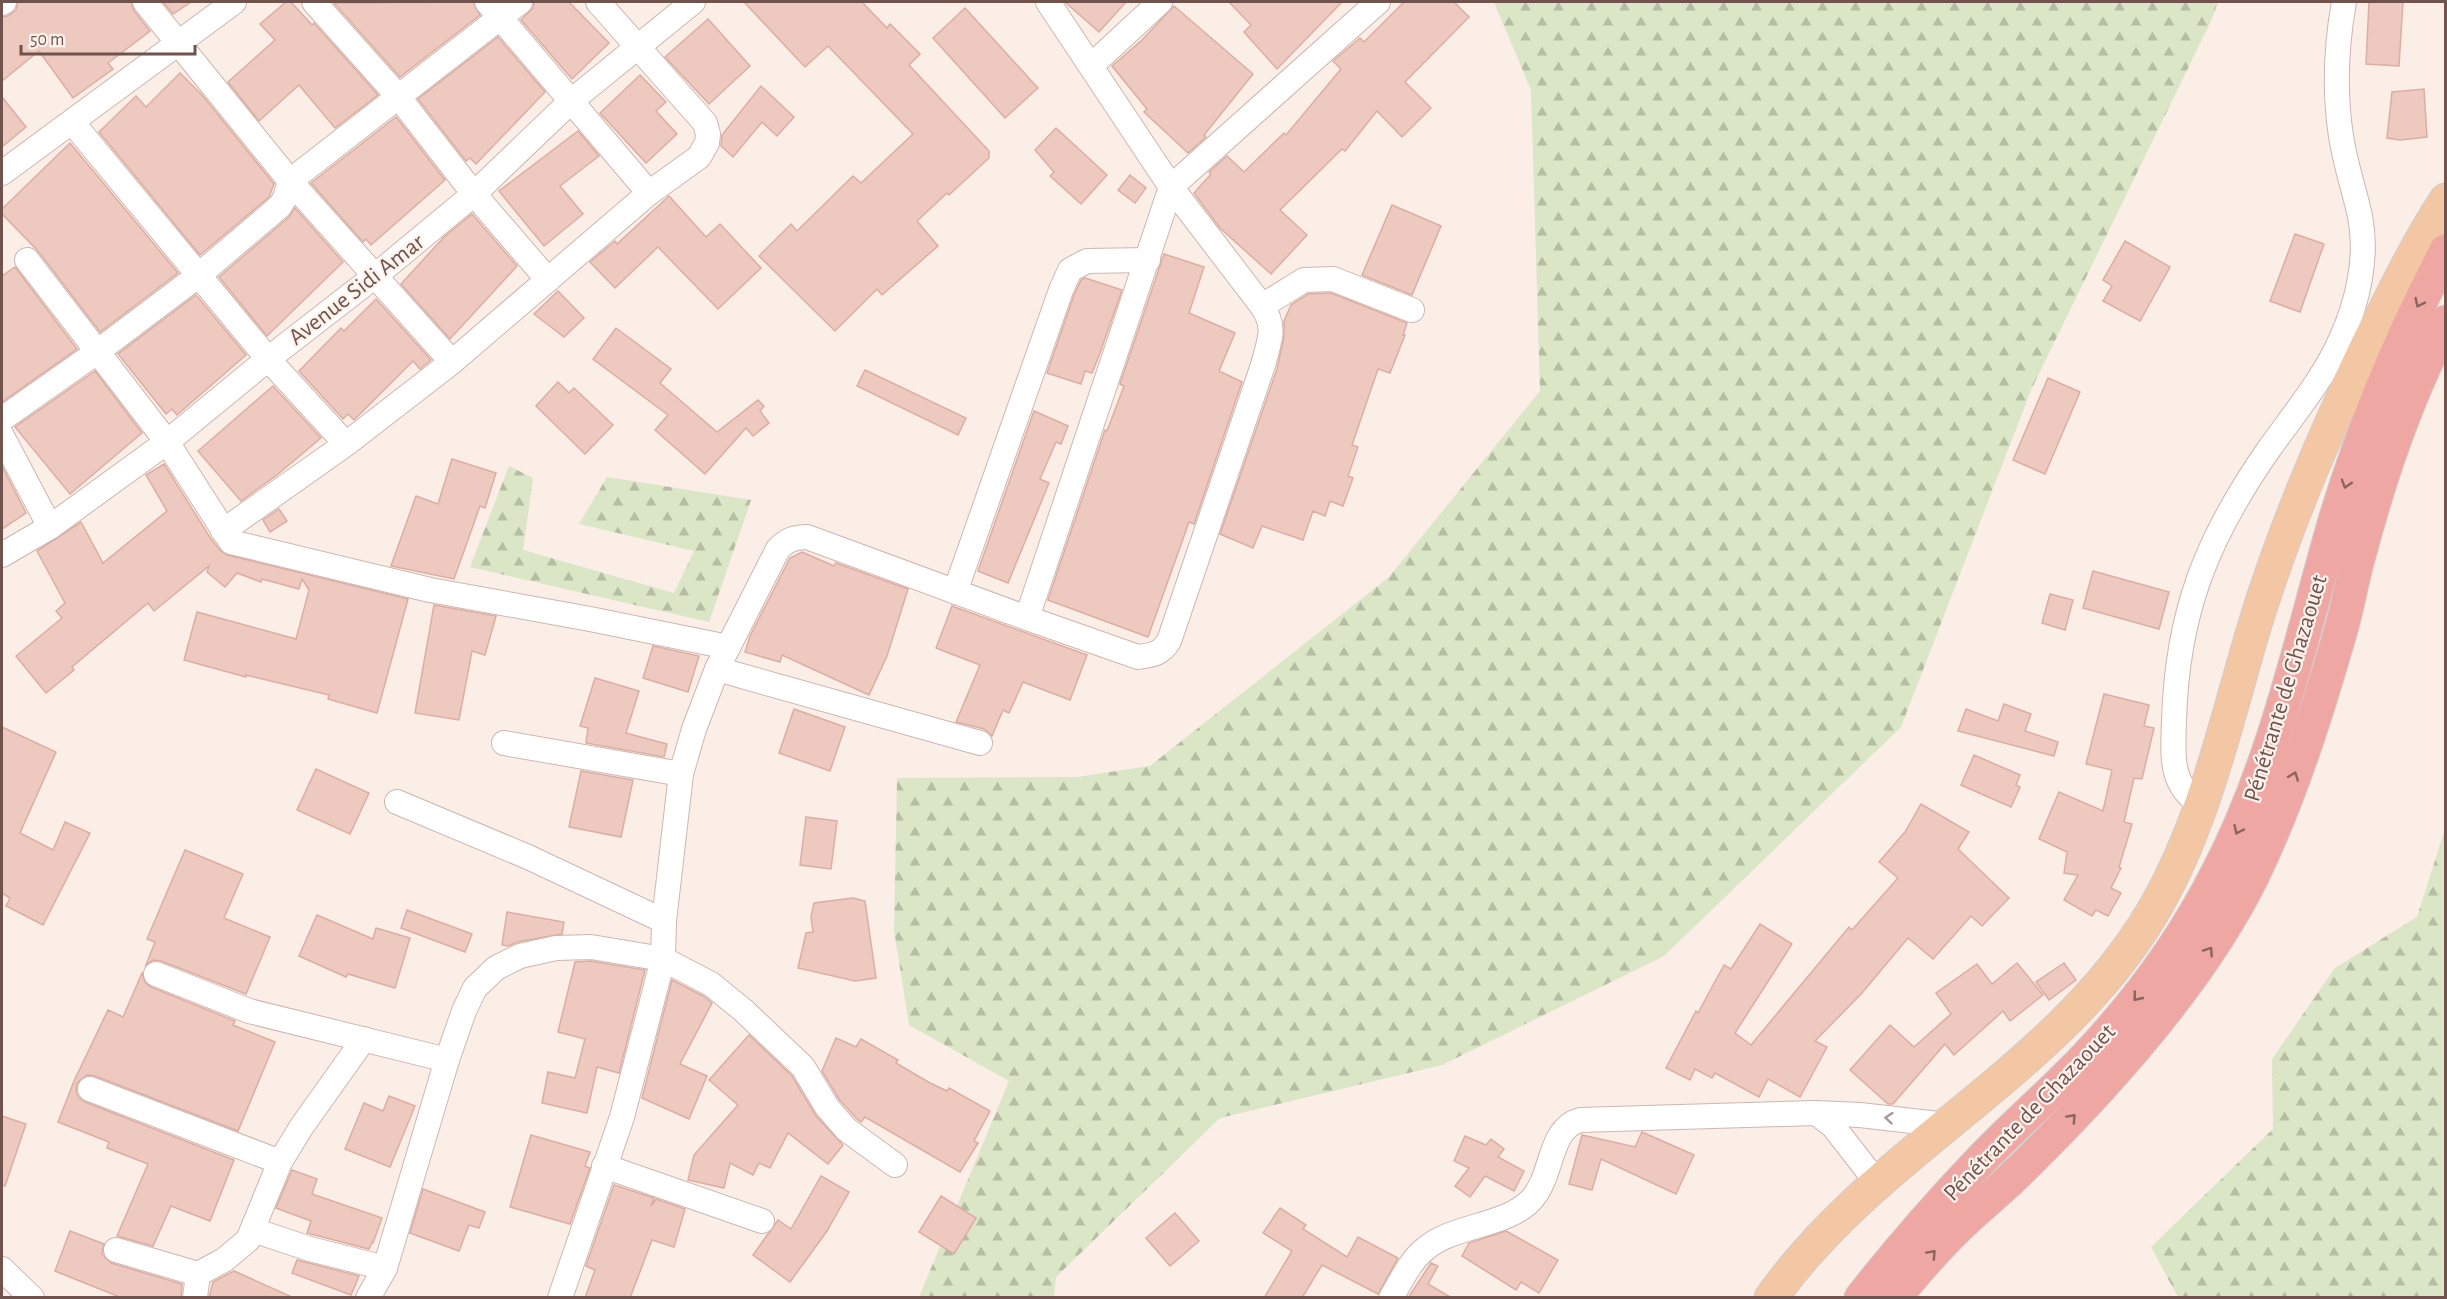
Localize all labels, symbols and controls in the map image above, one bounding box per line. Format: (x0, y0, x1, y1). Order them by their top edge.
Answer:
scale bar (21, 18, 195, 56)
text: 50 m (30, 31, 64, 49)
street label: Avenue Sidi Amar (284, 229, 429, 350)
one-way arrow (2414, 297, 2426, 308)
one-way arrow (2341, 478, 2354, 489)
street label: Pénétrante de Ghazaouet (2240, 572, 2332, 804)
one-way arrow (2286, 771, 2299, 782)
one-way arrow (2234, 824, 2246, 835)
one-way arrow (2202, 946, 2213, 957)
one-way arrow (2134, 990, 2145, 1001)
street label: Pénétrante de Ghazaouet (1939, 1019, 2120, 1206)
one-way arrow (1885, 1112, 1894, 1125)
one-way arrow (2065, 1114, 2076, 1124)
one-way arrow (1925, 1250, 1936, 1261)

